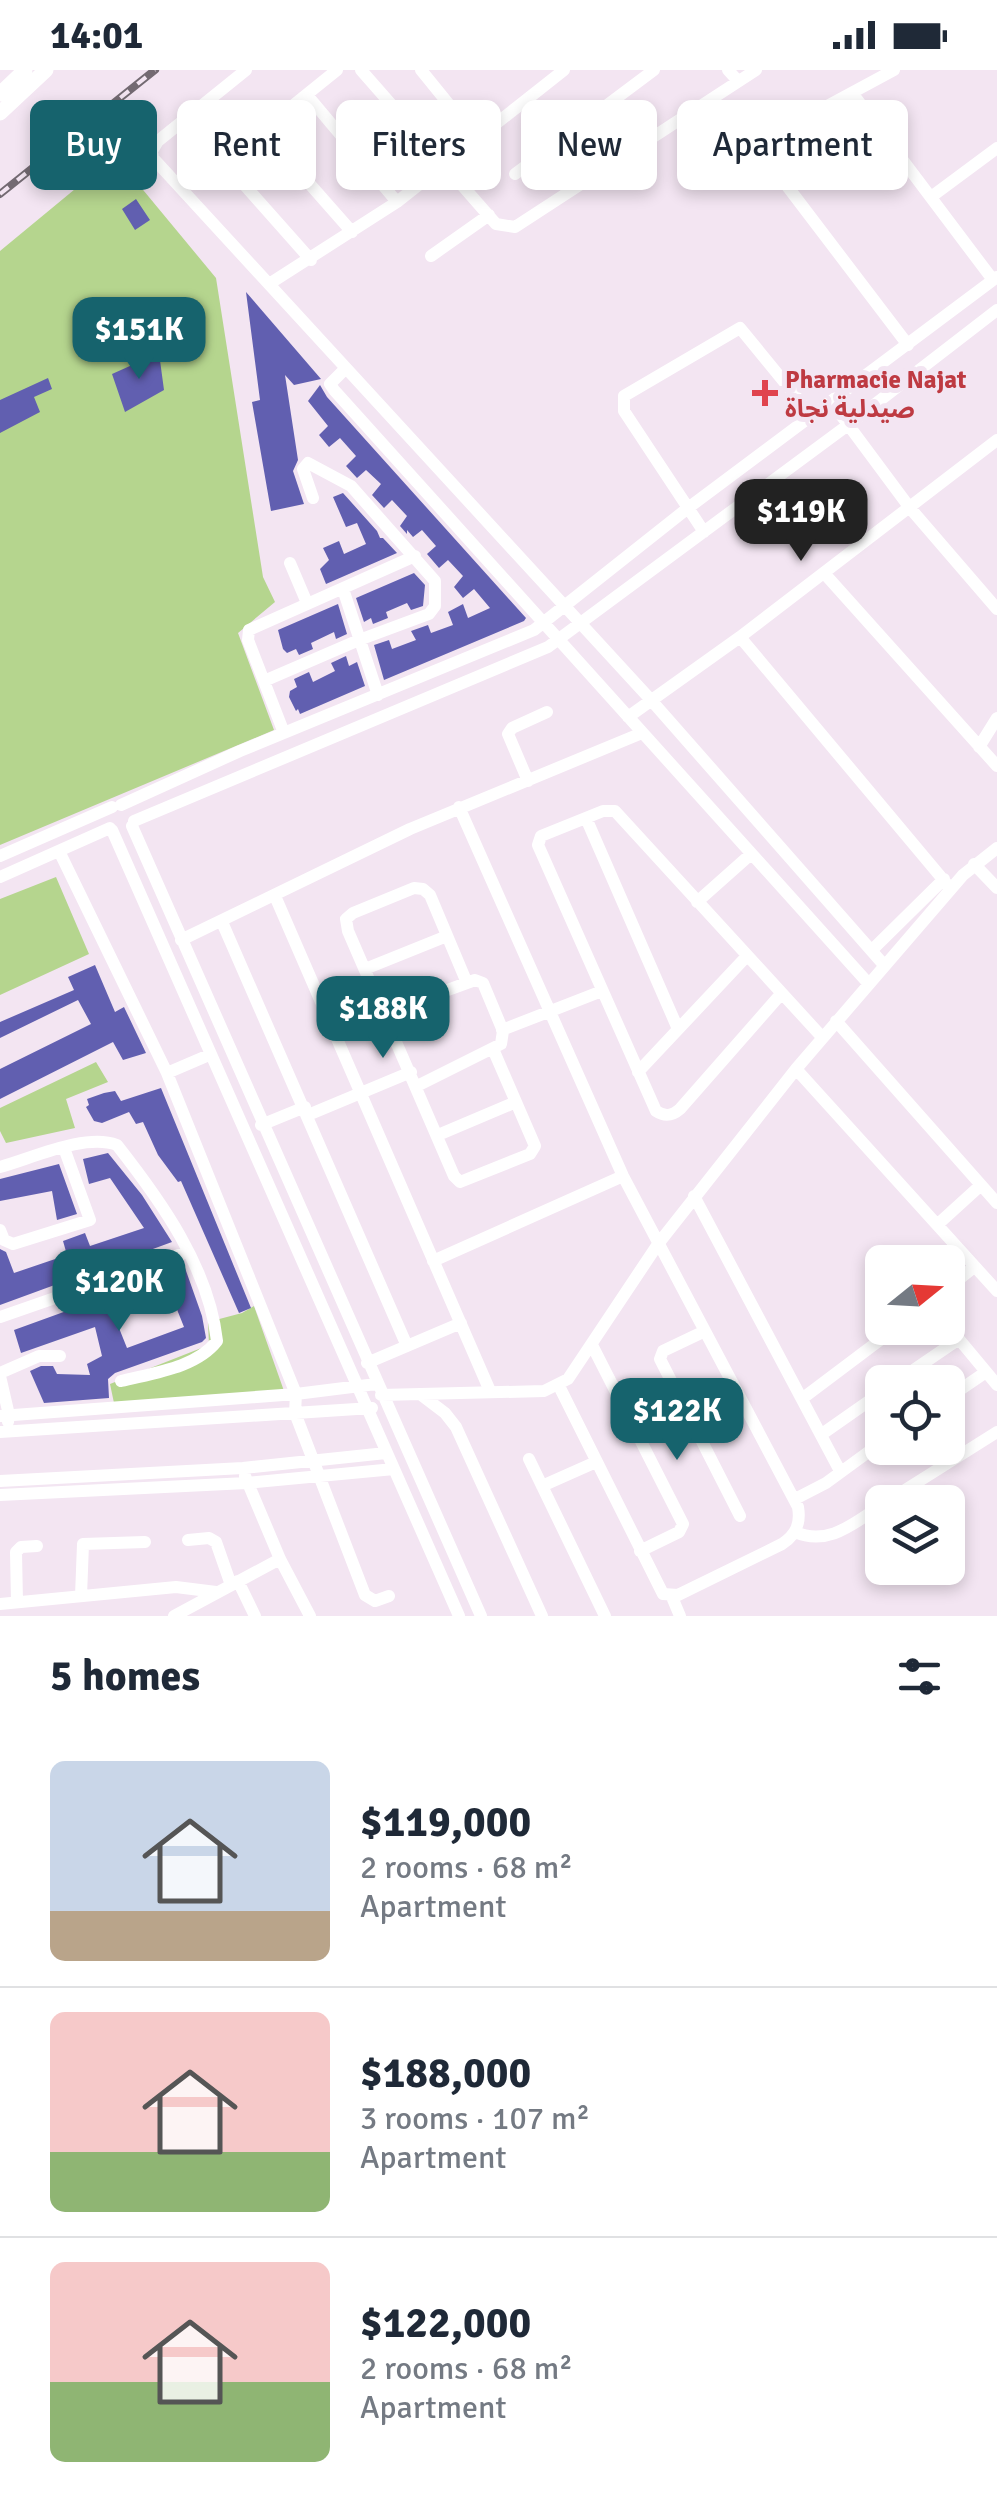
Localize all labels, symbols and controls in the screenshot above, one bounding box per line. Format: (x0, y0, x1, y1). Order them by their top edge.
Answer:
text: 14:01 (50, 12, 143, 59)
chip: Buy (30, 100, 157, 190)
chip: Rent (177, 100, 316, 190)
chip: Filters (336, 100, 501, 190)
chip: New (521, 100, 657, 190)
chip: Apartment (677, 100, 908, 190)
pin: $151K (69, 297, 209, 382)
text: $151K (95, 310, 183, 349)
place label: Pharmacie Najat صيدلية نجاة (785, 364, 966, 424)
marker: Pharmacie Najat صيدلية نجاة (754, 382, 776, 404)
pin: $119K (731, 479, 871, 564)
text: $119K (757, 492, 845, 531)
pin: $188K (313, 976, 453, 1061)
text: $188K (339, 989, 427, 1028)
north arrow (865, 1245, 965, 1345)
map controls (865, 1245, 965, 1585)
pin: $120K (49, 1249, 189, 1334)
text: $120K (75, 1262, 163, 1301)
button: locate (865, 1365, 965, 1465)
pin: $122K (607, 1378, 747, 1463)
text: $122K (633, 1391, 721, 1430)
button: layers (865, 1485, 965, 1585)
icon: filters (892, 1649, 947, 1704)
text: 5 homes (50, 1651, 200, 1702)
text: $119,000 (360, 1797, 531, 1848)
icon: home (130, 1801, 250, 1921)
text: 2 rooms · 68 m² (360, 1848, 573, 1887)
text: Apartment (360, 1887, 507, 1926)
text: $188,000 (360, 2048, 531, 2099)
icon: home (130, 2052, 250, 2172)
text: 3 rooms · 107 m² (360, 2099, 590, 2138)
text: Apartment (360, 2138, 507, 2177)
text: $122,000 (360, 2298, 531, 2349)
icon: home (130, 2302, 250, 2422)
text: 2 rooms · 68 m² (360, 2349, 573, 2388)
text: Apartment (360, 2388, 507, 2427)

